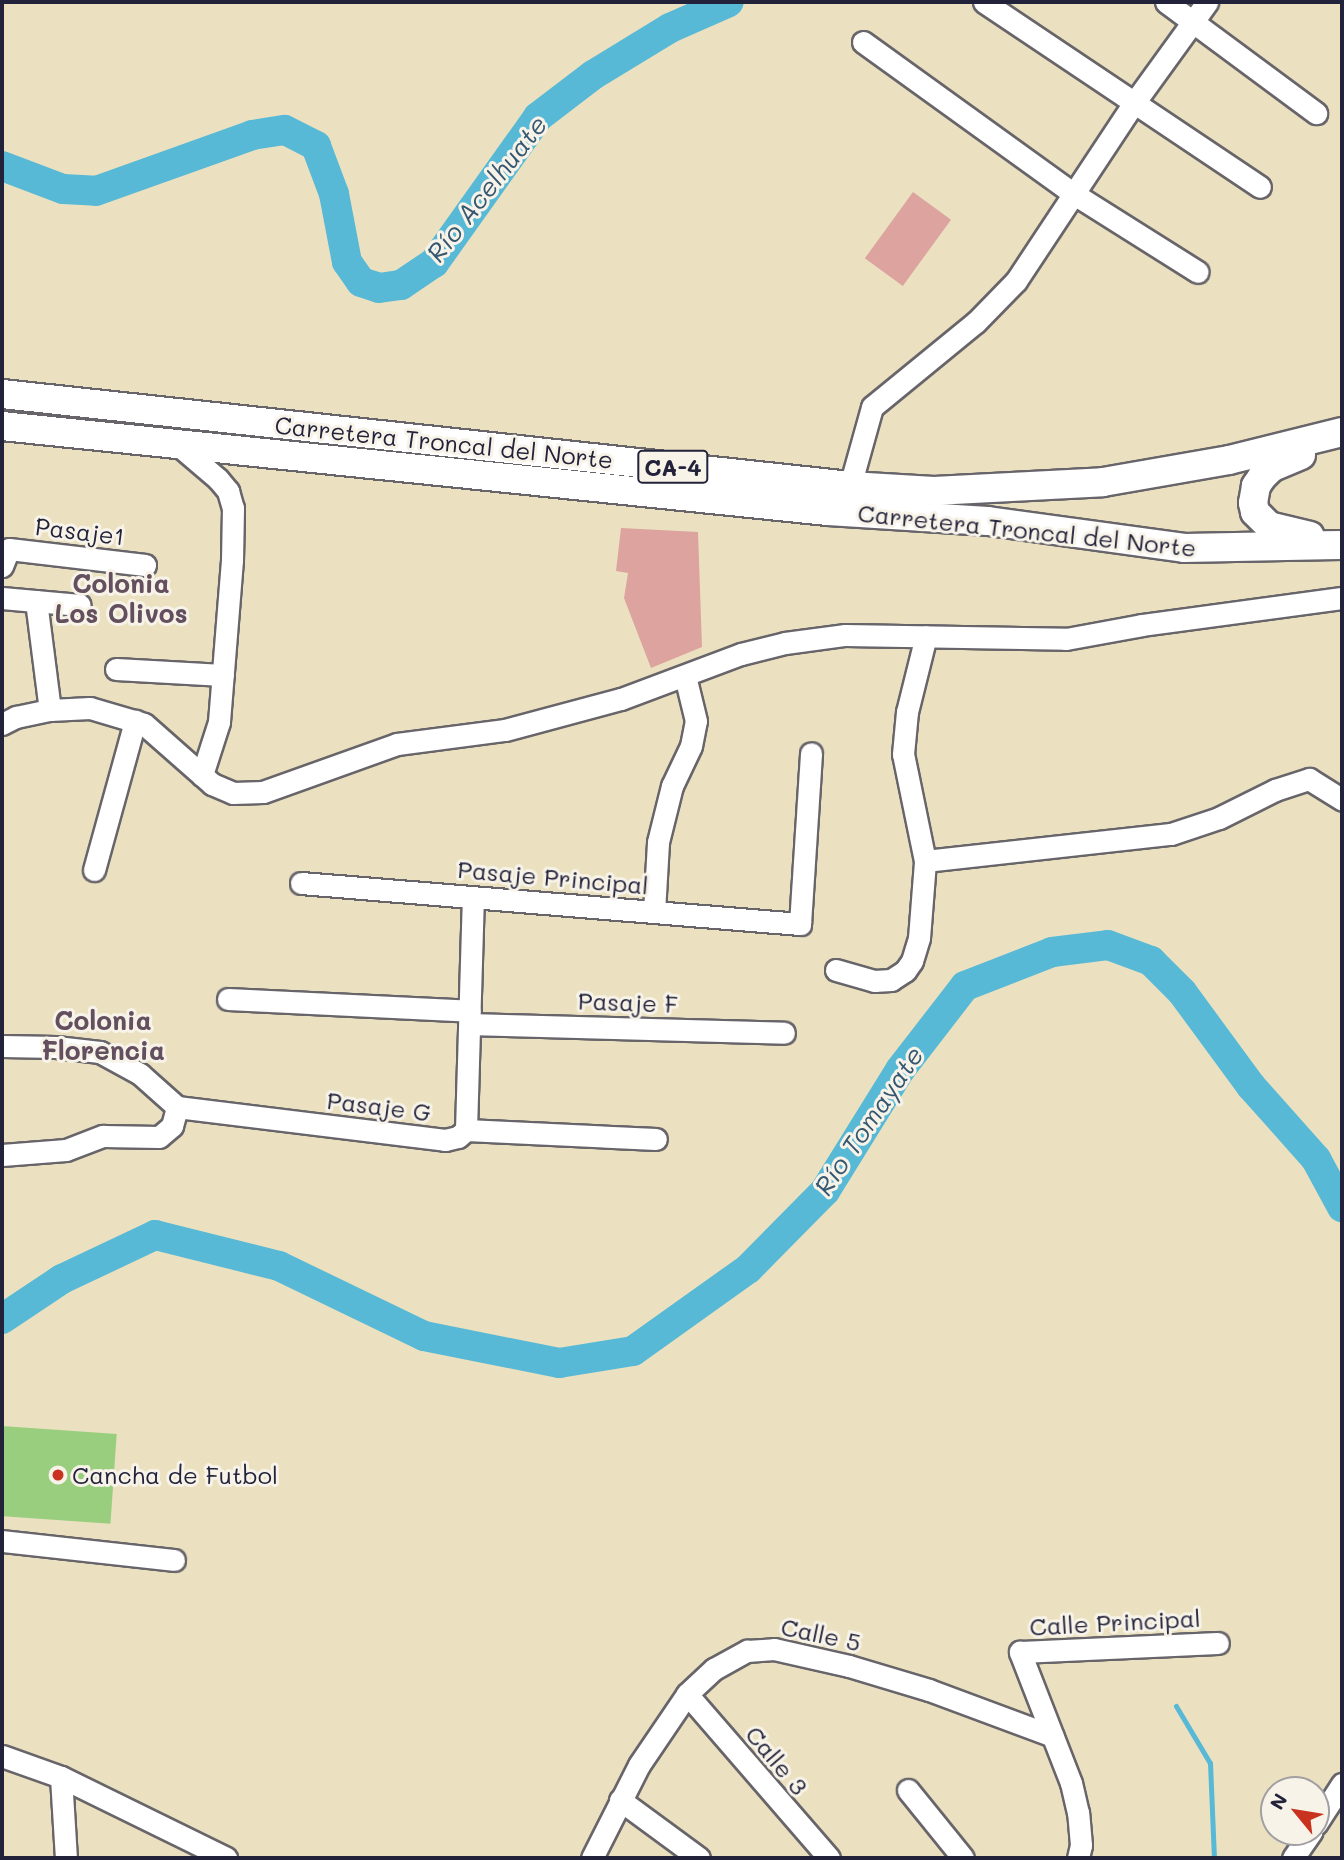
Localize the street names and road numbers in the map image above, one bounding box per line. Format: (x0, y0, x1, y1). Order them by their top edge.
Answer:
street label: Carretera Troncal del Norte (273, 410, 615, 474)
road number: CA-4 (636, 447, 710, 486)
street label: Carretera Troncal del Norte (856, 498, 1198, 562)
street label: Pasaje1 (34, 511, 126, 551)
street label: Pasaje Principal (456, 854, 650, 900)
street label: Pasaje F (577, 986, 679, 1018)
street label: Pasaje G (325, 1085, 433, 1127)
street label: Calle Principal (1029, 1603, 1201, 1641)
street label: Calle 5 (779, 1612, 863, 1656)
street label: Calle 3 (740, 1720, 814, 1800)

